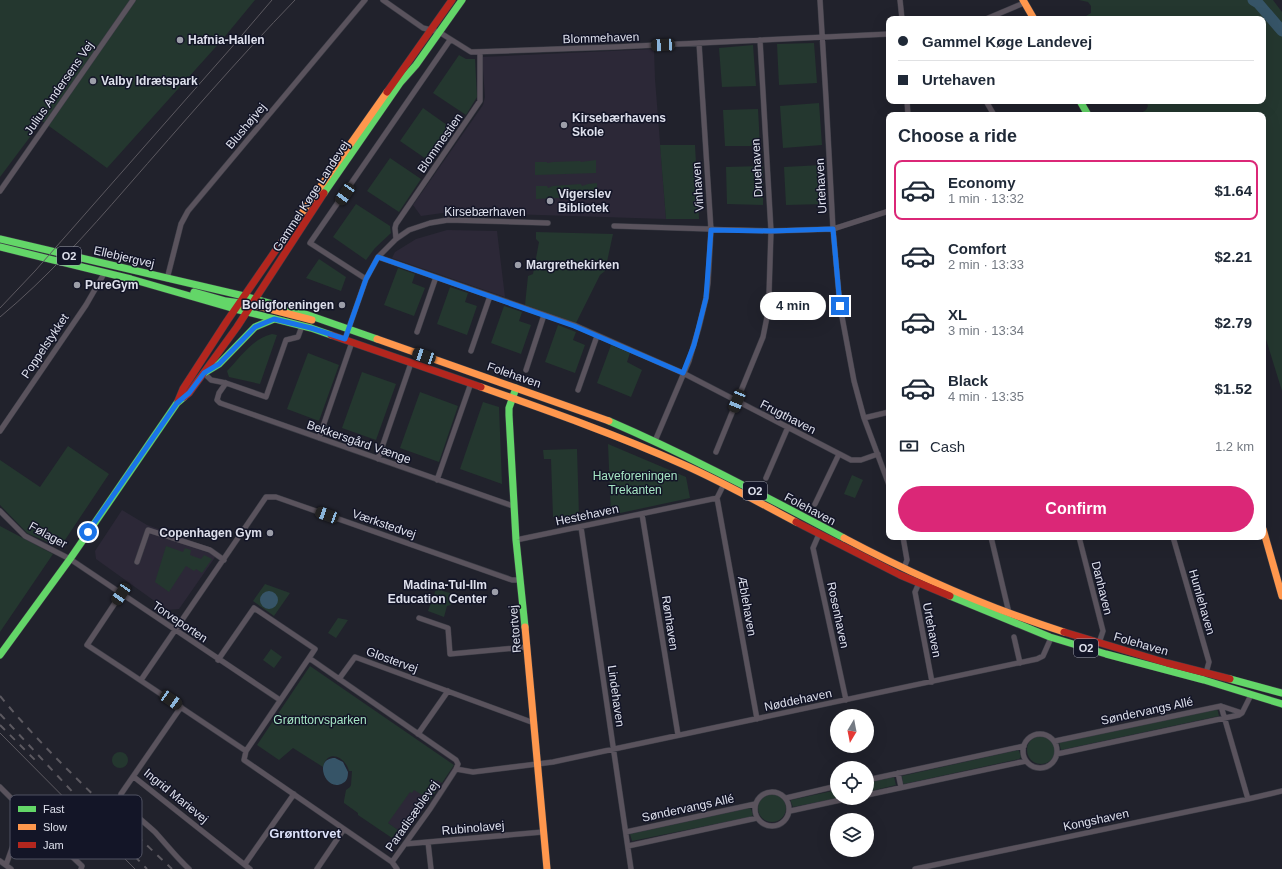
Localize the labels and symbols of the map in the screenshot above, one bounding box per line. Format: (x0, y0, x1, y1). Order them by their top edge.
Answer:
street label: Blommehaven (562, 30, 640, 46)
place label: Hafnia-Hallen (188, 33, 265, 47)
marker: Hafnia-Hallen (175, 35, 185, 45)
car (651, 38, 675, 52)
street label: Julius Andersens Vej (22, 39, 96, 137)
place label: Valby Idrætspark (101, 74, 198, 88)
marker: Valby Idrætspark (88, 76, 98, 86)
street label: Blushøjvej (223, 100, 269, 152)
street label: Blommestien (414, 111, 466, 175)
place label: Kirsebærhavens Skole (572, 111, 666, 139)
marker: Kirsebærhavens Skole (559, 120, 569, 130)
street label: Gammel Køge Landevej (270, 138, 352, 254)
street label: Druehaven (748, 138, 766, 198)
street label: Urtehaven (813, 158, 829, 214)
street label: Vinhaven (689, 162, 707, 212)
car (333, 181, 357, 207)
place label: Vigerslev Bibliotek (558, 187, 611, 215)
marker: Vigerslev Bibliotek (545, 196, 555, 206)
street label: Kirsebærhaven (444, 205, 526, 219)
street label: Ellebjergvej (92, 243, 156, 271)
road number: O2 (57, 247, 81, 265)
place label: Margrethekirken (526, 258, 619, 272)
marker: Margrethekirken (513, 260, 523, 270)
place label: PureGym (85, 278, 138, 292)
marker: PureGym (72, 280, 82, 290)
callout: 4 min (760, 292, 826, 320)
route end (831, 297, 849, 315)
place label: Boligforeningen (242, 298, 334, 312)
marker: Boligforeningen (337, 300, 347, 310)
street label: Poppelstykket (18, 311, 72, 381)
car (411, 346, 437, 366)
street label: Folehaven (485, 359, 543, 391)
car (727, 388, 747, 414)
street label: Frugthaven (758, 397, 818, 437)
street label: Bekkersgård Vænge (305, 418, 413, 467)
park label: Haveforeningen Trekanten (593, 469, 677, 497)
road number: O2 (743, 482, 767, 500)
street label: Folehaven (782, 490, 838, 528)
street label: Hestehaven (554, 501, 620, 529)
car (314, 505, 340, 525)
street label: Værkstedvej (350, 507, 418, 541)
street label: Følager (27, 519, 69, 551)
route start (79, 523, 97, 541)
place label: Copenhagen Gym (159, 526, 262, 540)
marker: Copenhagen Gym (265, 528, 275, 538)
street label: Danhaven (1089, 560, 1115, 616)
street label: Humlehaven (1186, 568, 1218, 636)
street label: Æblehaven (735, 575, 759, 637)
place label: Madina-Tul-Ilm Education Center (388, 578, 487, 606)
car (109, 581, 133, 607)
street label: Rosenhaven (824, 581, 852, 649)
marker: Madina-Tul-Ilm Education Center (490, 587, 500, 597)
street label: Rønhaven (659, 595, 681, 651)
street label: Torveporten (150, 598, 210, 646)
street label: Urtehaven (920, 601, 944, 659)
street label: Retortvej (506, 604, 524, 654)
street label: Folehaven (1112, 630, 1170, 658)
road number: O2 (1074, 639, 1098, 657)
street label: Glostervej (364, 644, 420, 676)
street label: Lindehaven (605, 664, 627, 728)
street label: Nøddehaven (763, 686, 833, 714)
car (158, 688, 184, 712)
street label: Søndervangs Allé (1100, 694, 1195, 728)
north arrow (830, 709, 874, 753)
park label: Grønttorvsparken (273, 713, 367, 727)
street label: Ingrid Marievej (141, 766, 211, 826)
street label: Paradisæblevej (383, 778, 441, 854)
street label: Søndervangs Allé (641, 791, 736, 825)
legend (10, 795, 142, 859)
text: Fast (43, 803, 64, 815)
street label: Kongshaven (1062, 806, 1130, 834)
street label: Rubinolavej (441, 818, 505, 838)
text: Slow (43, 821, 67, 833)
district label: Grønttorvet (269, 826, 341, 841)
text: Jam (43, 839, 64, 851)

